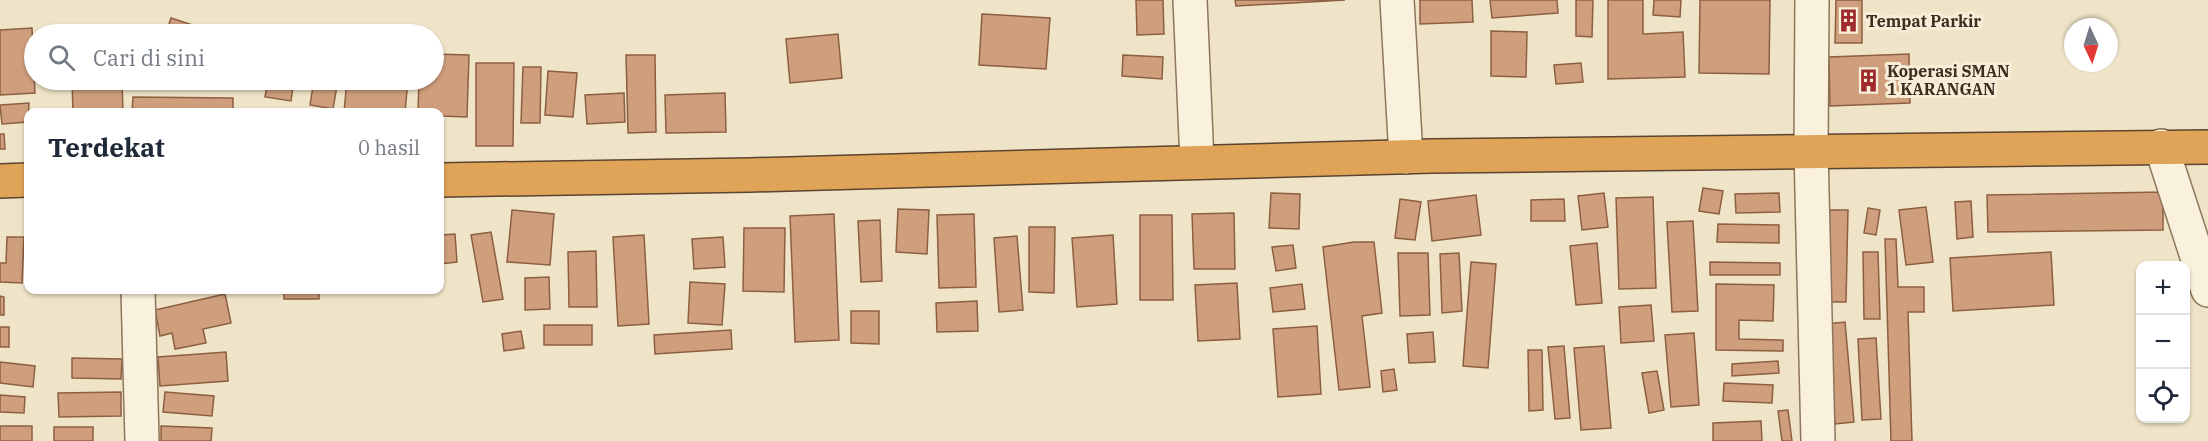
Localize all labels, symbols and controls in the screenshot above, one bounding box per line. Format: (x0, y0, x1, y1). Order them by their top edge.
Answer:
building icon: Tempat Parkir (1835, 8, 1861, 34)
place label: Tempat Parkir (1866, 11, 1981, 31)
north arrow (2064, 18, 2118, 72)
search box (24, 24, 444, 90)
icon: search (45, 41, 78, 74)
text: Cari di sini (93, 43, 205, 72)
place label: Koperasi SMAN 1 KARANGAN (1887, 61, 2010, 99)
building icon: Koperasi SMAN 1 KARANGAN (1856, 67, 1882, 93)
text: Terdekat (48, 130, 165, 164)
text: 0 hasil (358, 134, 420, 161)
map controls (2136, 261, 2190, 423)
button: + (2136, 261, 2190, 315)
button: − (2136, 315, 2190, 369)
button: locate (2136, 369, 2190, 423)

